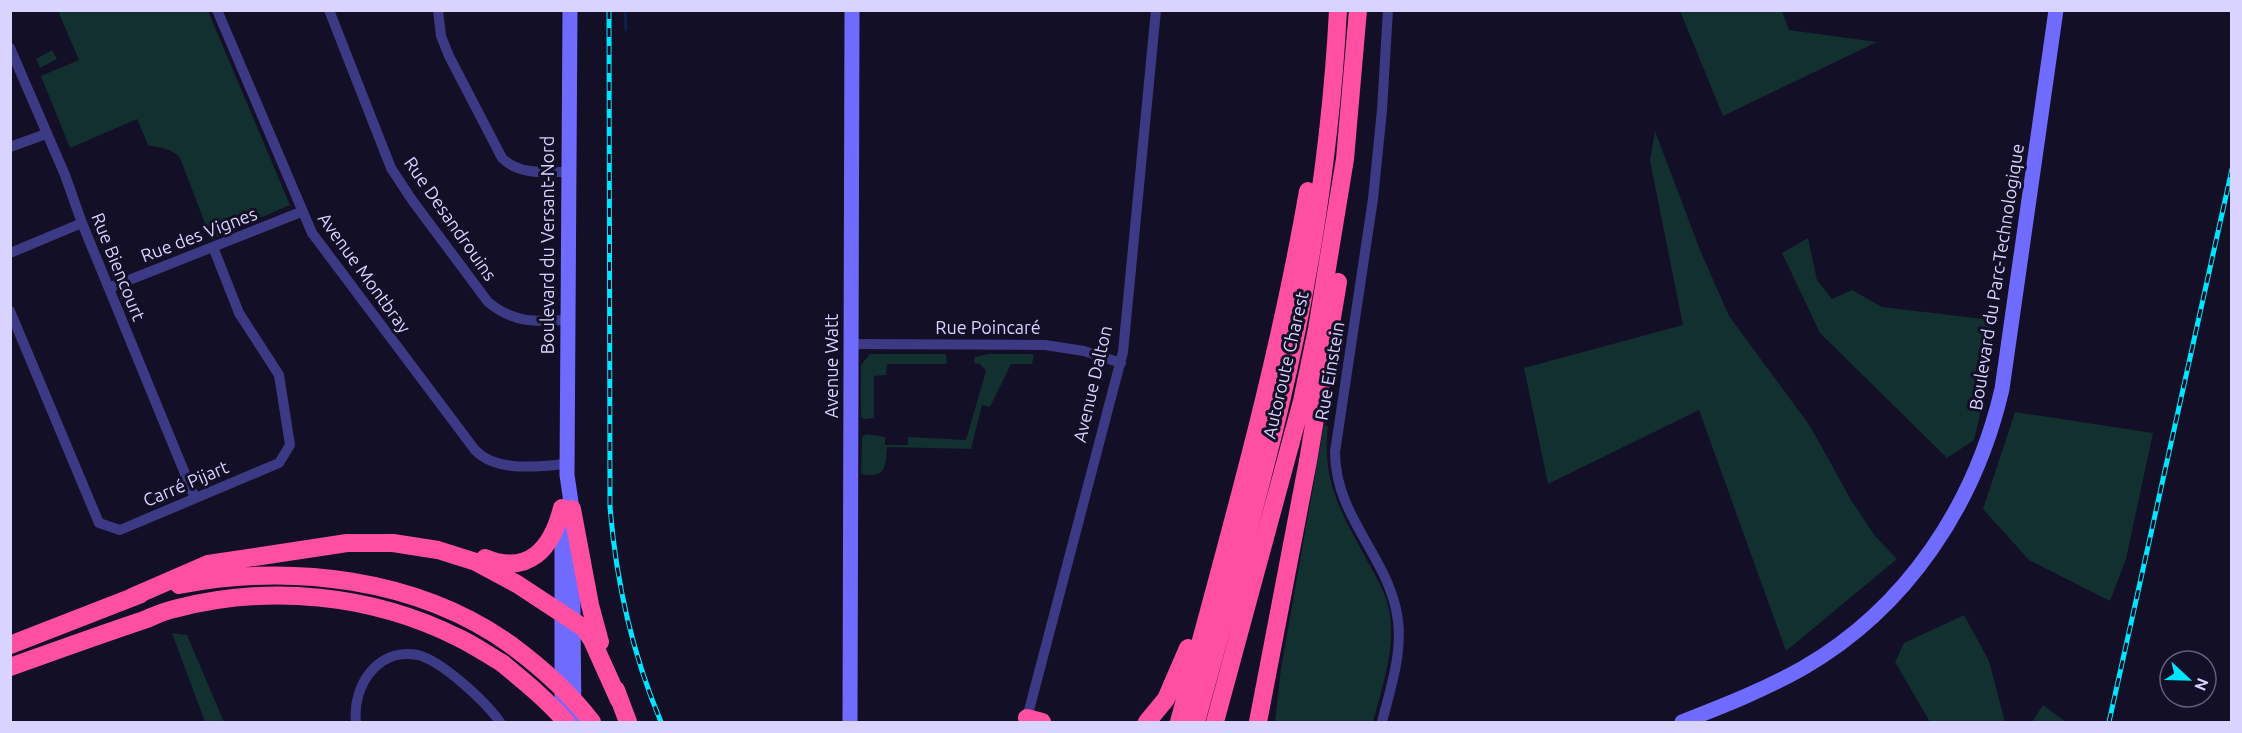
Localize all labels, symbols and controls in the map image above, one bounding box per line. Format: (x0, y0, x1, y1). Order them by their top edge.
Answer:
street label: Boulevard du Versant-Nord (537, 136, 557, 354)
street label: Boulevard du Parc-Technologique (1965, 142, 2027, 412)
street label: Rue Desandrouins (401, 153, 501, 284)
street label: Rue des Vignes (138, 203, 260, 265)
street label: Avenue Montbray (315, 208, 415, 337)
street label: Rue Biencourt (88, 210, 150, 323)
street label: Autoroute Charest (1258, 289, 1312, 440)
street label: Avenue Watt (821, 314, 841, 418)
street label: Rue Poincaré (935, 317, 1041, 337)
street label: Rue Einstein (1311, 320, 1348, 422)
street label: Avenue Dalton (1069, 323, 1115, 444)
street label: Carré Pijart (140, 456, 231, 510)
north arrow (2158, 649, 2218, 709)
text: N (2191, 676, 2212, 694)

